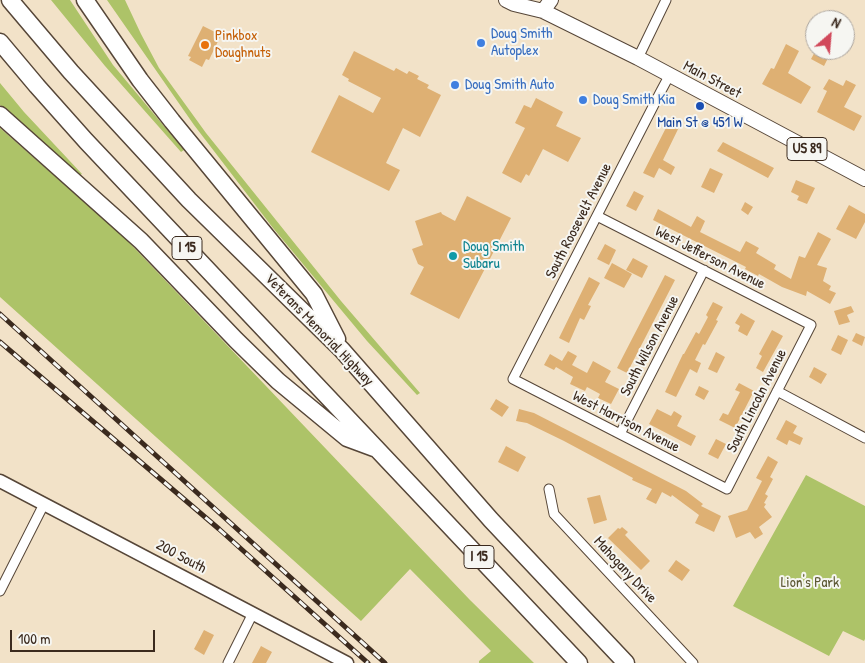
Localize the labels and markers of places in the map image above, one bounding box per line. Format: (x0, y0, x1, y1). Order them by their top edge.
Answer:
place label: Doug Smith Autoplex (491, 25, 552, 60)
place label: Pinkbox Doughnuts (215, 27, 271, 62)
marker: Doug Smith Autoplex (475, 37, 487, 49)
marker: Pinkbox Doughnuts (199, 39, 211, 51)
place label: Doug Smith Auto (465, 76, 554, 94)
marker: Doug Smith Auto (449, 79, 461, 91)
place label: Doug Smith Kia (593, 91, 675, 109)
marker: Doug Smith Kia (577, 94, 589, 106)
marker: Main St @ 451 W (694, 100, 706, 112)
place label: Main St @ 451 W (657, 114, 743, 132)
place label: Doug Smith Subaru (463, 238, 524, 273)
marker: Doug Smith Subaru (447, 250, 459, 262)

